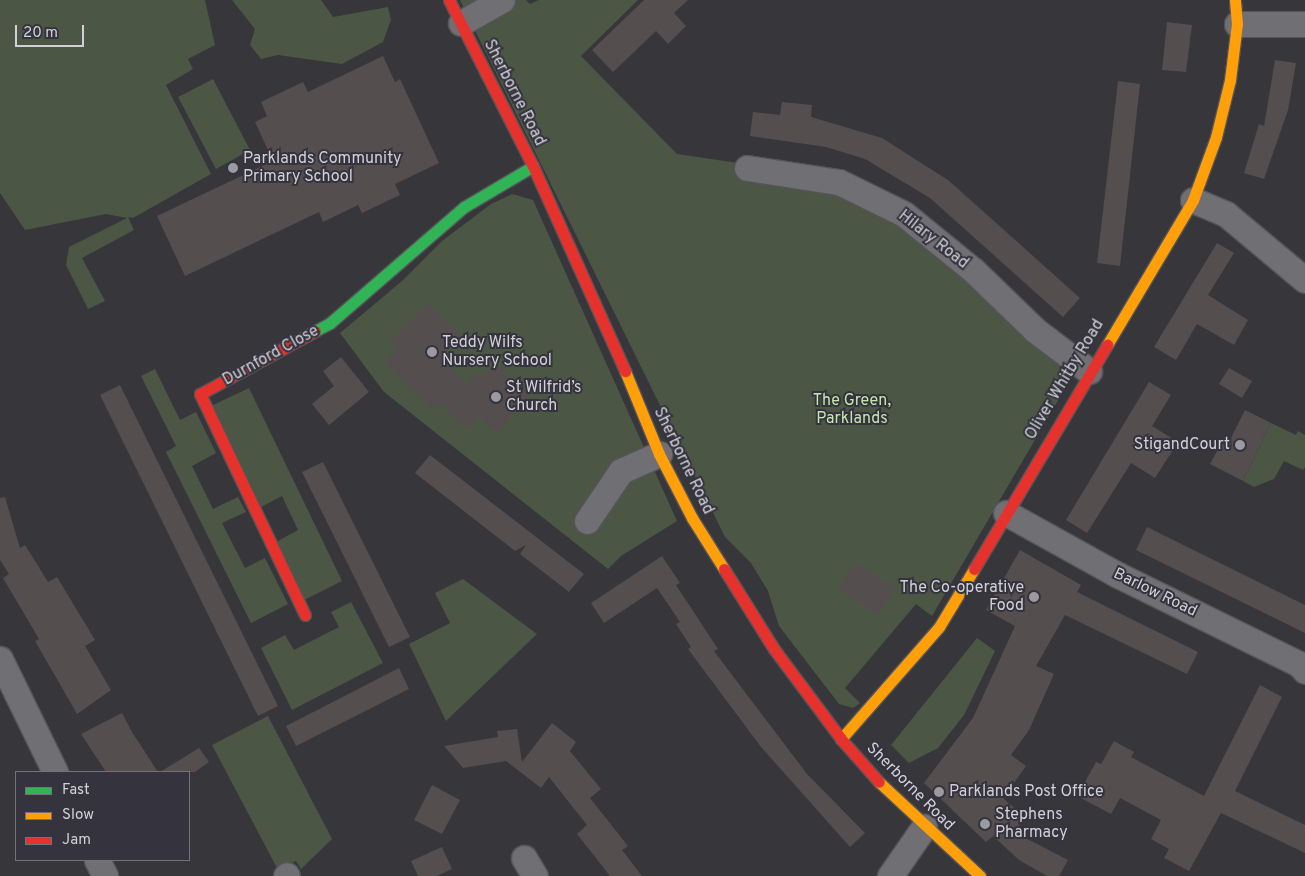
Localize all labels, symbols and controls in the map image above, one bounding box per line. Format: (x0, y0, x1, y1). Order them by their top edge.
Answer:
scale bar (18, 15, 86, 47)
text: 20 m (23, 24, 58, 43)
street label: Sherborne Road (479, 37, 549, 149)
place label: Parklands Community Primary School (243, 149, 401, 187)
marker: Parklands Community Primary School (227, 162, 239, 174)
street label: Hilary Road (894, 207, 972, 273)
street label: Oliver Whitby Road (1021, 316, 1109, 444)
street label: Durnford Close (220, 322, 322, 390)
place label: Teddy Wilfs Nursery School (442, 333, 552, 371)
marker: Teddy Wilfs Nursery School (426, 346, 438, 358)
place label: St Wilfrid’s Church (506, 378, 582, 416)
marker: St Wilfrid’s Church (490, 391, 502, 403)
park label: The Green, Parklands (813, 391, 891, 429)
street label: Sherborne Road (649, 404, 717, 518)
place label: StigandCourt (1134, 435, 1230, 455)
marker: StigandCourt (1234, 439, 1246, 451)
street label: Barlow Road (1110, 565, 1200, 621)
place label: The Co-operative Food (900, 578, 1024, 616)
marker: The Co-operative Food (1028, 591, 1040, 603)
street label: Sherborne Road (862, 739, 958, 835)
legend (15, 771, 190, 861)
text: Fast (62, 781, 90, 800)
place label: Parklands Post Office (949, 782, 1104, 802)
marker: Parklands Post Office (933, 786, 945, 798)
place label: Stephens Pharmacy (995, 805, 1068, 843)
text: Slow (62, 806, 94, 825)
marker: Stephens Pharmacy (979, 818, 991, 830)
text: Jam (62, 831, 91, 850)

